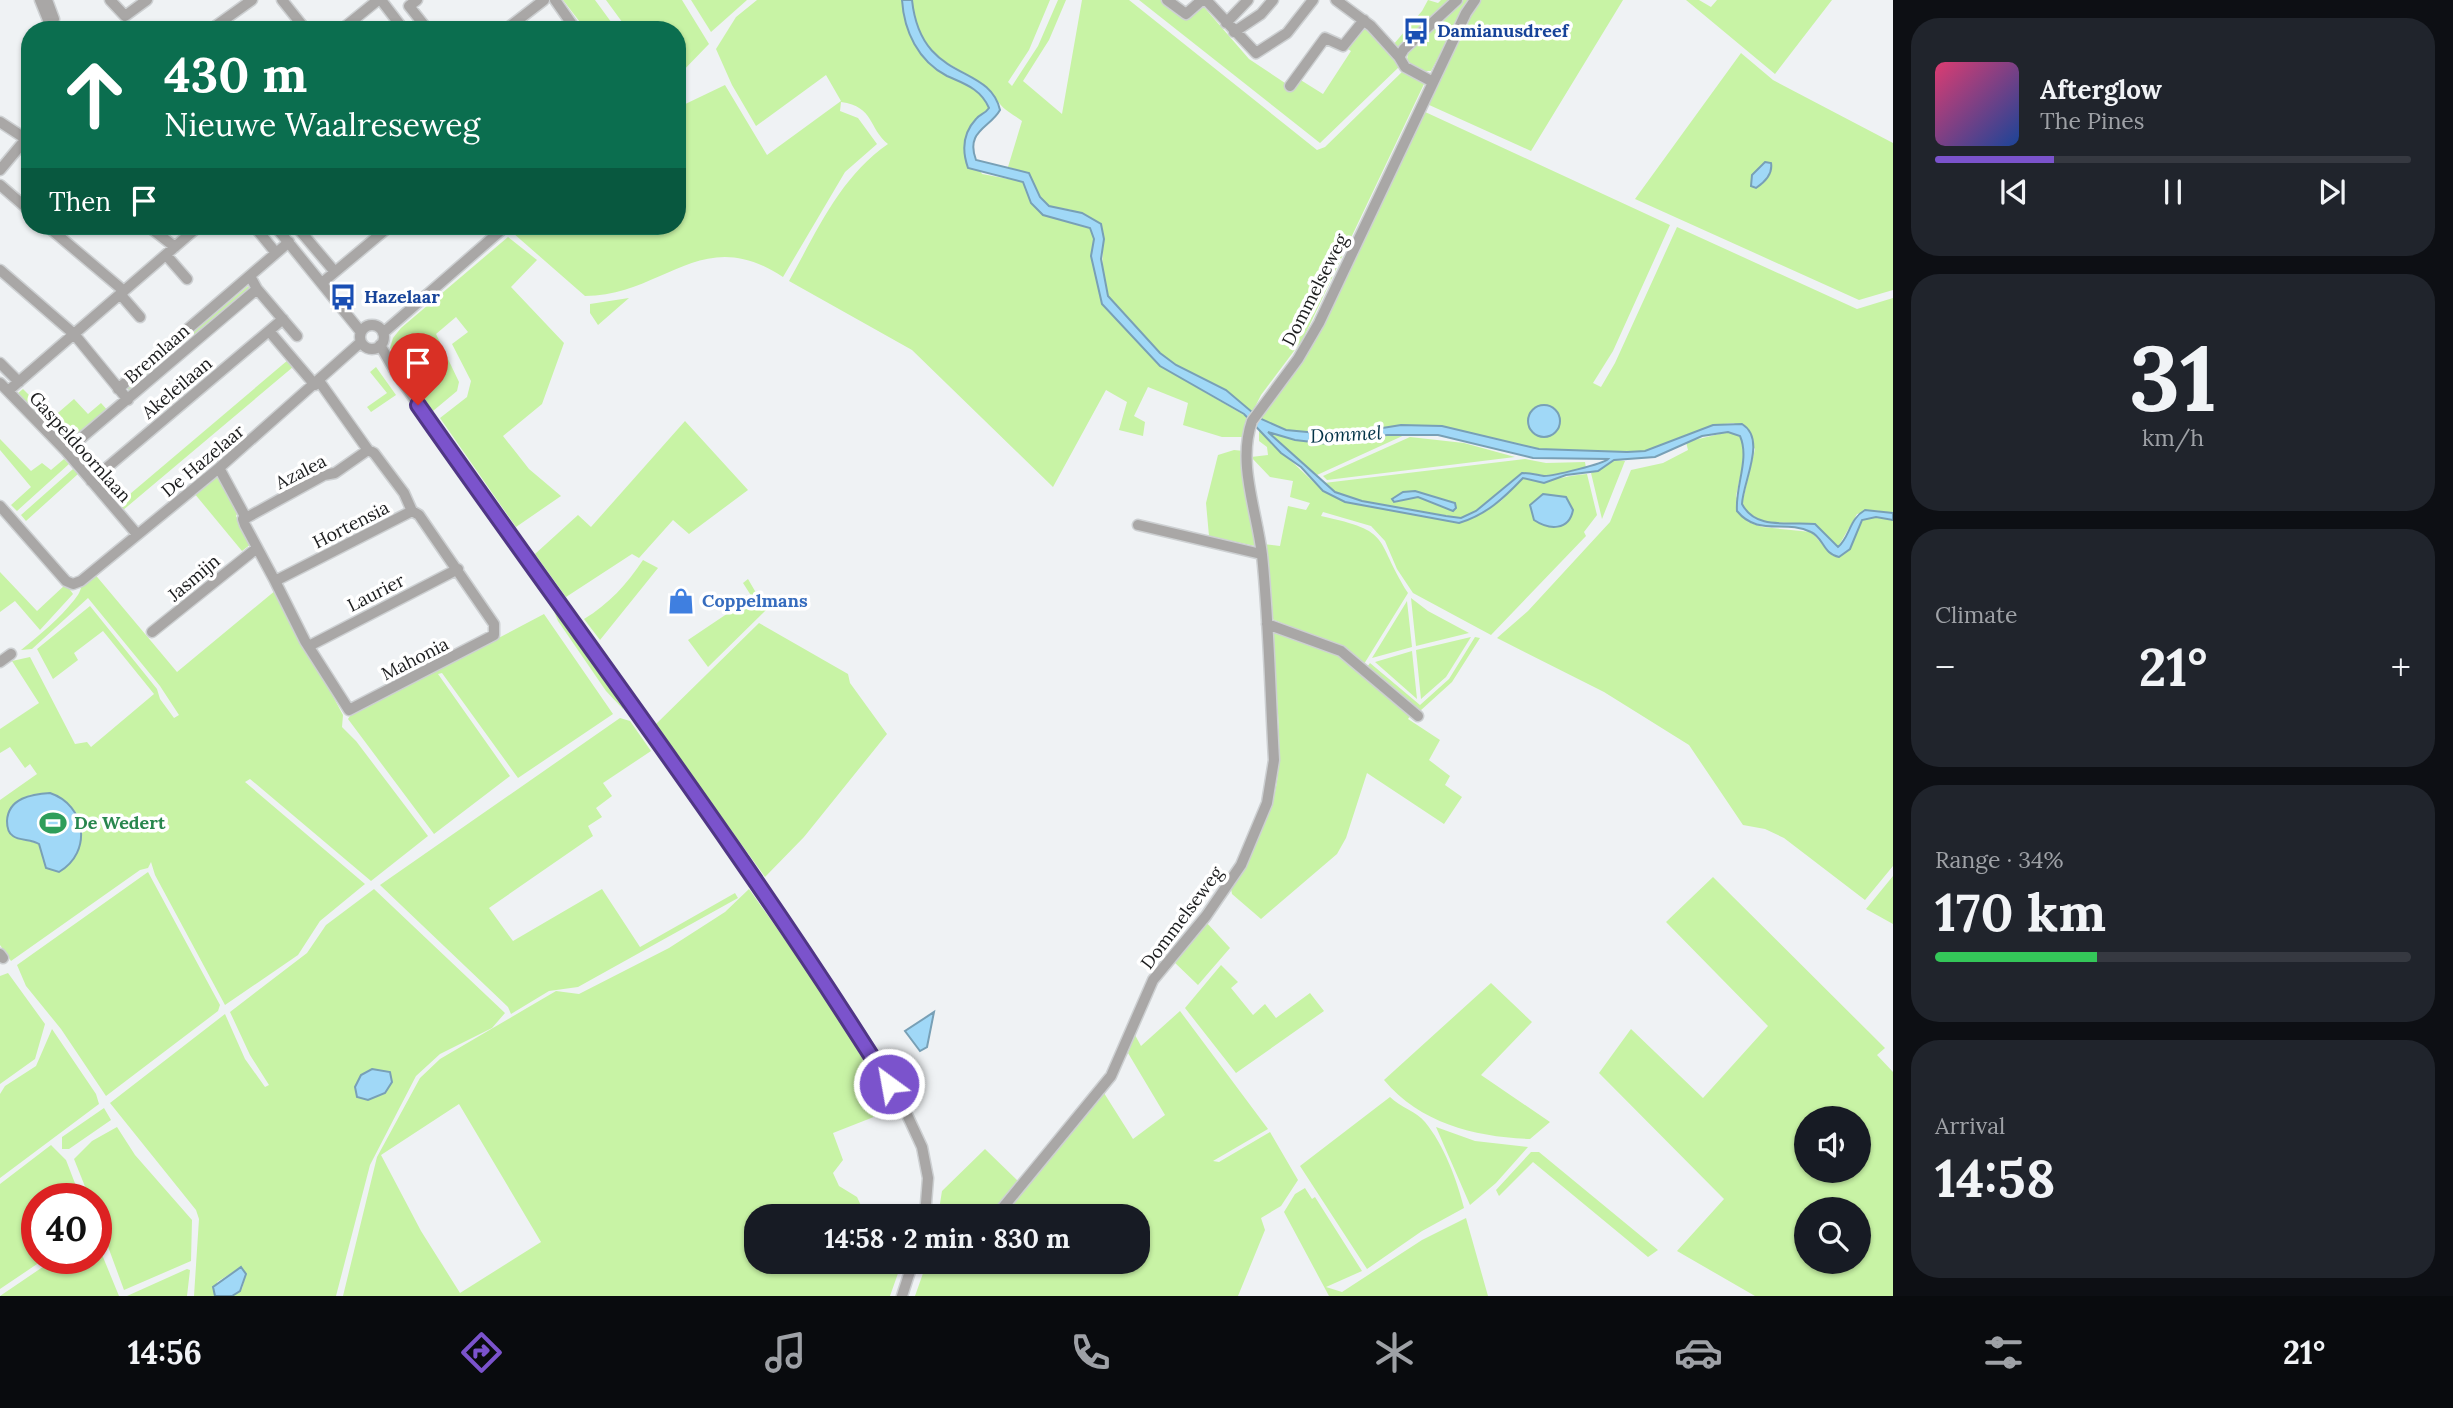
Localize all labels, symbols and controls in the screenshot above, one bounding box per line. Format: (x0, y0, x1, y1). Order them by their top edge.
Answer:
bus stop icon: Damianusdreef (1401, 16, 1431, 46)
place label: Damianusdreef (1437, 19, 1570, 42)
text: 430 m (164, 43, 307, 105)
icon: ahead (49, 49, 140, 140)
text: Afterglow (2040, 73, 2162, 106)
text: Nieuwe Waalreseweg (164, 104, 480, 145)
text: The Pines (2040, 106, 2145, 135)
icon: previous (1995, 173, 2033, 211)
icon: pause (2154, 173, 2192, 211)
icon: next (2313, 173, 2351, 211)
icon: arrive (125, 182, 163, 220)
text: Then (49, 185, 111, 218)
street label: Dommelseweg (1276, 229, 1353, 350)
bus stop icon: Hazelaar (328, 282, 358, 312)
place label: Hazelaar (364, 285, 440, 308)
street label: Bremlaan (119, 319, 194, 388)
text: 31 (2129, 319, 2217, 436)
pin (388, 333, 448, 405)
icon: arrive (399, 344, 437, 382)
street label: Akeleilaan (136, 352, 217, 424)
street label: Gaspeldoornlaan (24, 386, 136, 507)
street label: De Hazelaar (157, 419, 249, 502)
water label: Dommel (1310, 420, 1383, 448)
text: km/h (2142, 423, 2204, 452)
street label: Azalea (271, 449, 330, 495)
street label: Hortensia (309, 496, 393, 554)
street label: Jasmijn (162, 549, 224, 607)
street label: Laurier (343, 568, 408, 617)
shop icon: Coppelmans (666, 586, 696, 616)
place label: Coppelmans (702, 589, 808, 612)
text: Climate (1935, 600, 2017, 629)
street label: Mahonia (377, 632, 452, 685)
text: 21° (2139, 634, 2207, 700)
text: − (1935, 643, 1955, 691)
text: + (2391, 643, 2411, 691)
sports icon: De Wedert (38, 808, 68, 838)
place label: De Wedert (74, 811, 166, 834)
text: Range · 34% (1935, 845, 2063, 874)
street label: Dommelseweg (1135, 861, 1228, 974)
text: 170 km (1935, 879, 2106, 945)
position arrow (852, 1047, 926, 1121)
map controls (1794, 1106, 1871, 1274)
button: sound (1794, 1106, 1871, 1183)
text: Arrival (1935, 1111, 2005, 1140)
text: 14:58 (1935, 1145, 2055, 1211)
speed limit sign: 40 (21, 1183, 112, 1274)
button: search (1794, 1197, 1871, 1274)
text: 14:58 · 2 min · 830 m (824, 1222, 1070, 1255)
icon: directions (457, 1328, 506, 1377)
icon: music (761, 1328, 810, 1377)
icon: phone (1066, 1328, 1115, 1377)
icon: climate (1370, 1328, 1419, 1377)
icon: car (1674, 1328, 1723, 1377)
icon: filters (1979, 1328, 2028, 1377)
text: 14:56 (128, 1332, 202, 1373)
text: 21° (2283, 1332, 2325, 1373)

